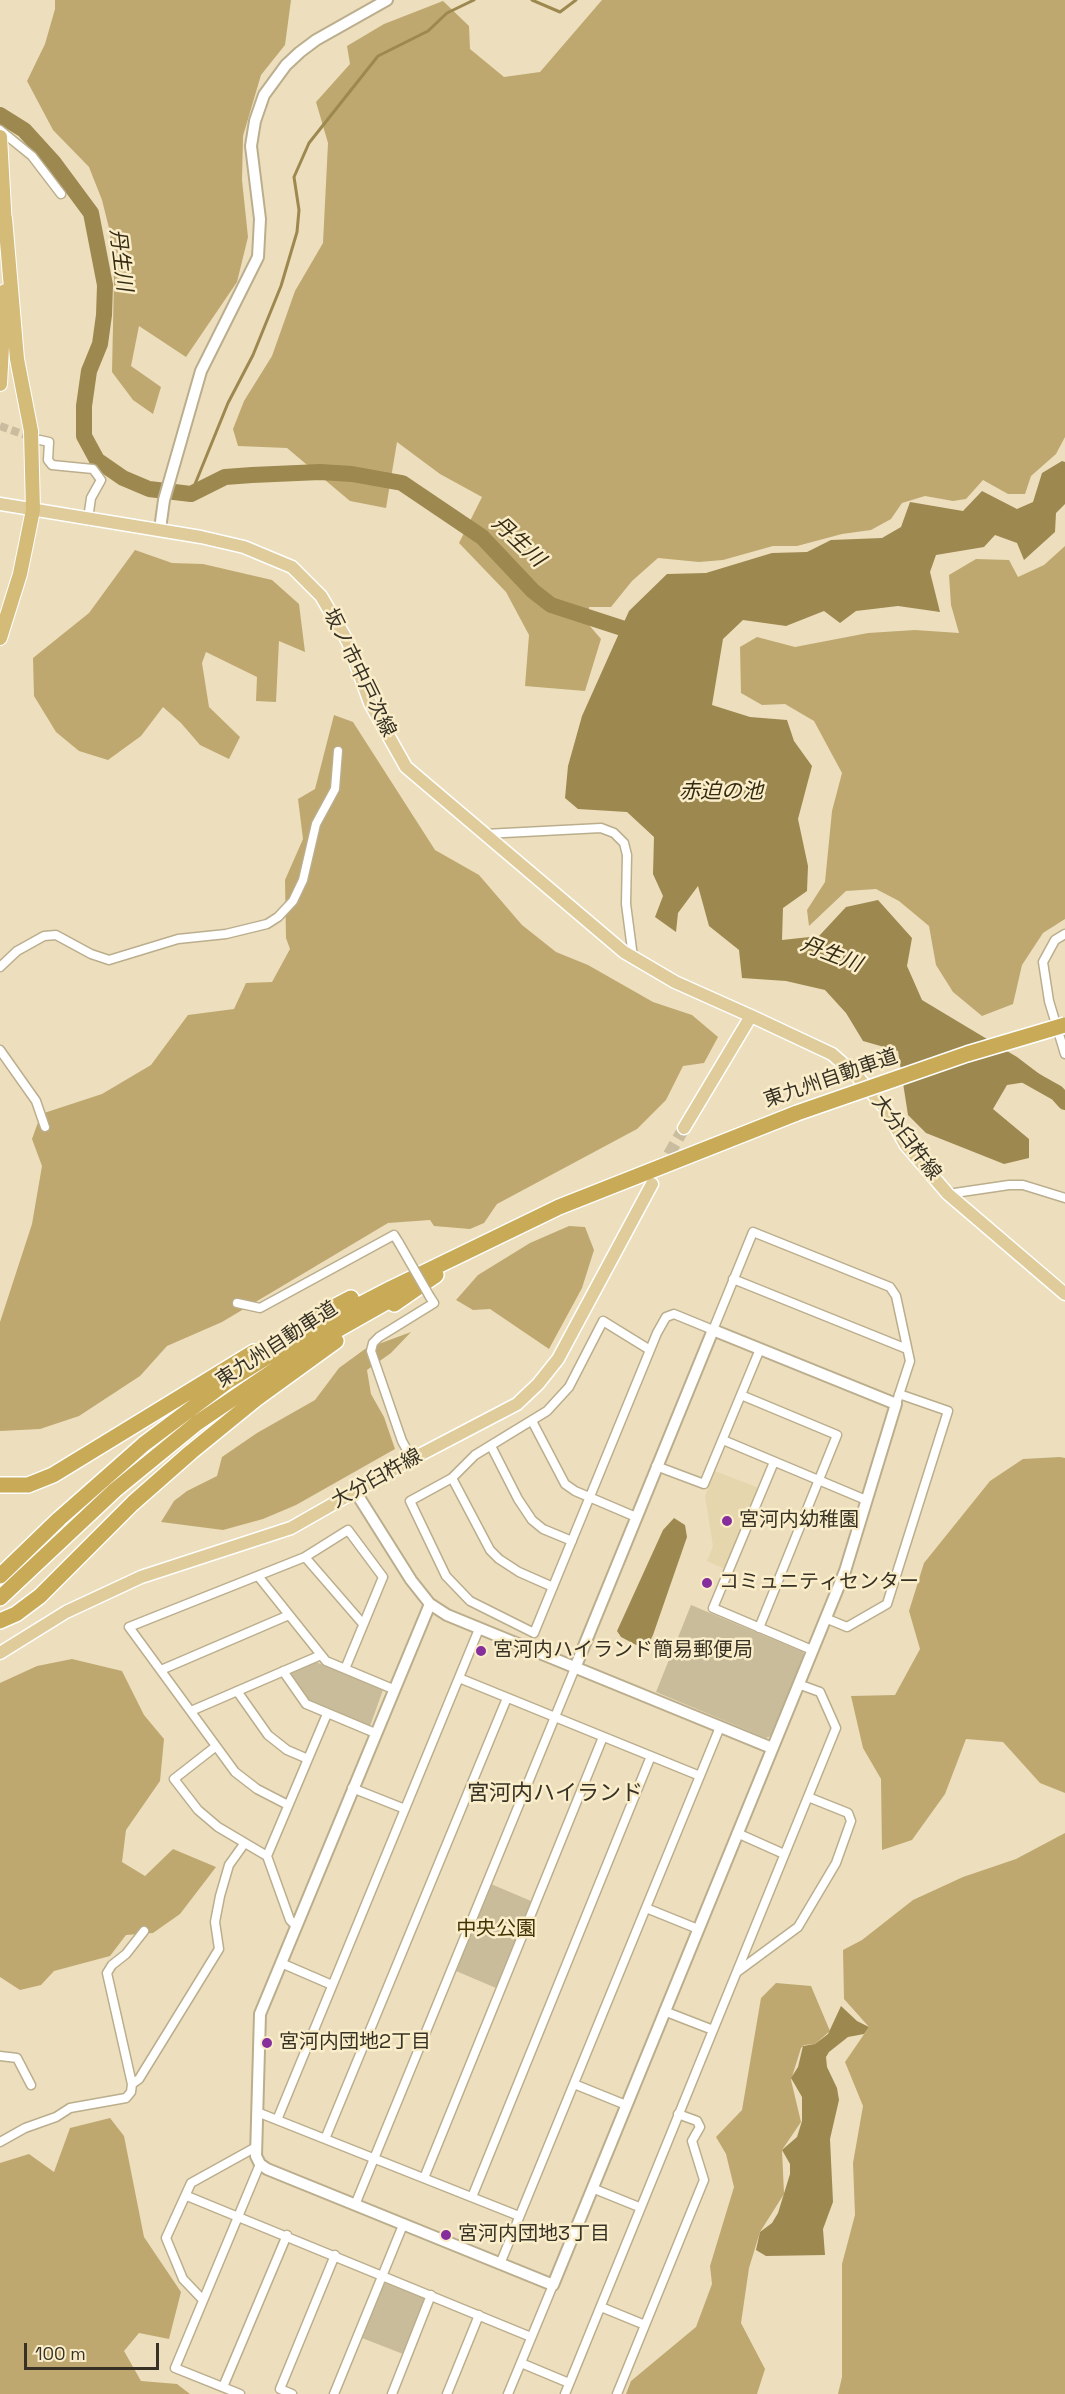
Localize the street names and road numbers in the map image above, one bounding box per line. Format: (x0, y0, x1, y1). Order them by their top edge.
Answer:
street label: 坂ノ市中戸次線 (318, 605, 400, 741)
street label: 東九州自動車道 (761, 1045, 901, 1113)
street label: 大分臼杵線 (866, 1091, 946, 1185)
street label: 東九州自動車道 (212, 1297, 342, 1393)
street label: 大分臼杵線 (327, 1444, 427, 1514)

